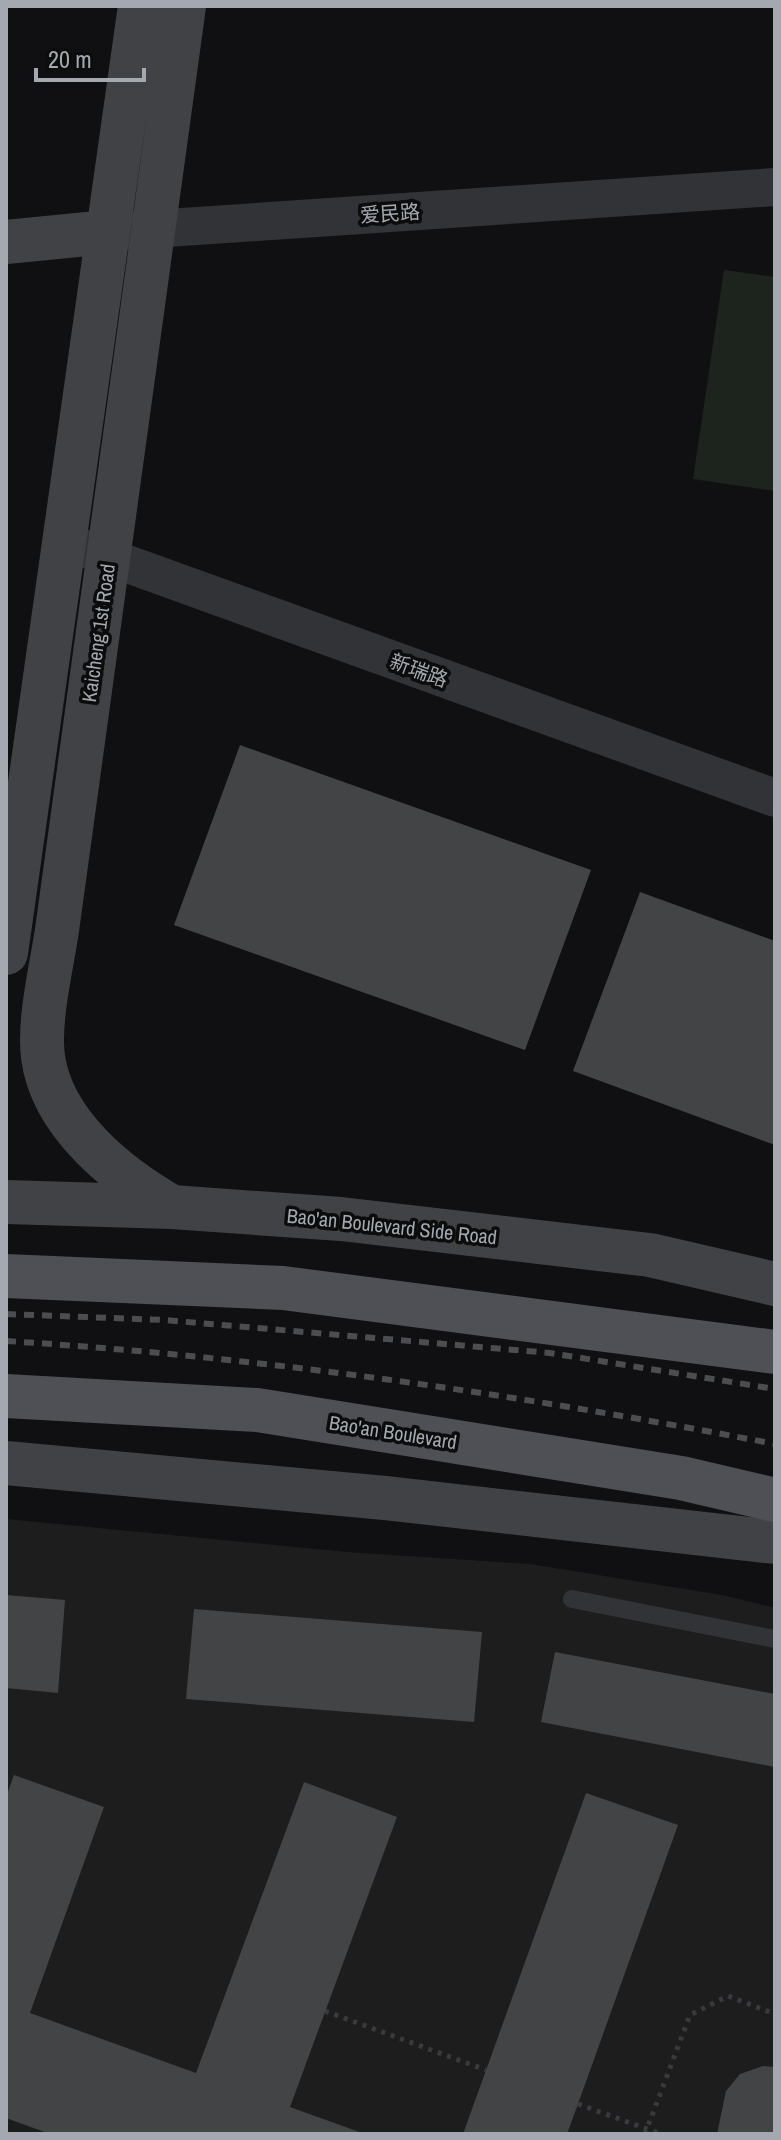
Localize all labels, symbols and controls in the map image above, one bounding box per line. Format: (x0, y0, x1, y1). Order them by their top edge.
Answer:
scale bar (36, 32, 144, 82)
text: 20 m (48, 43, 92, 75)
street label: 爱民路 (359, 197, 421, 229)
street label: Kaicheng 1st Road (75, 562, 121, 704)
street label: 新瑞路 (386, 647, 452, 693)
street label: Bao'an Boulevard Side Road (286, 1202, 498, 1250)
street label: Bao'an Boulevard (327, 1409, 459, 1455)

